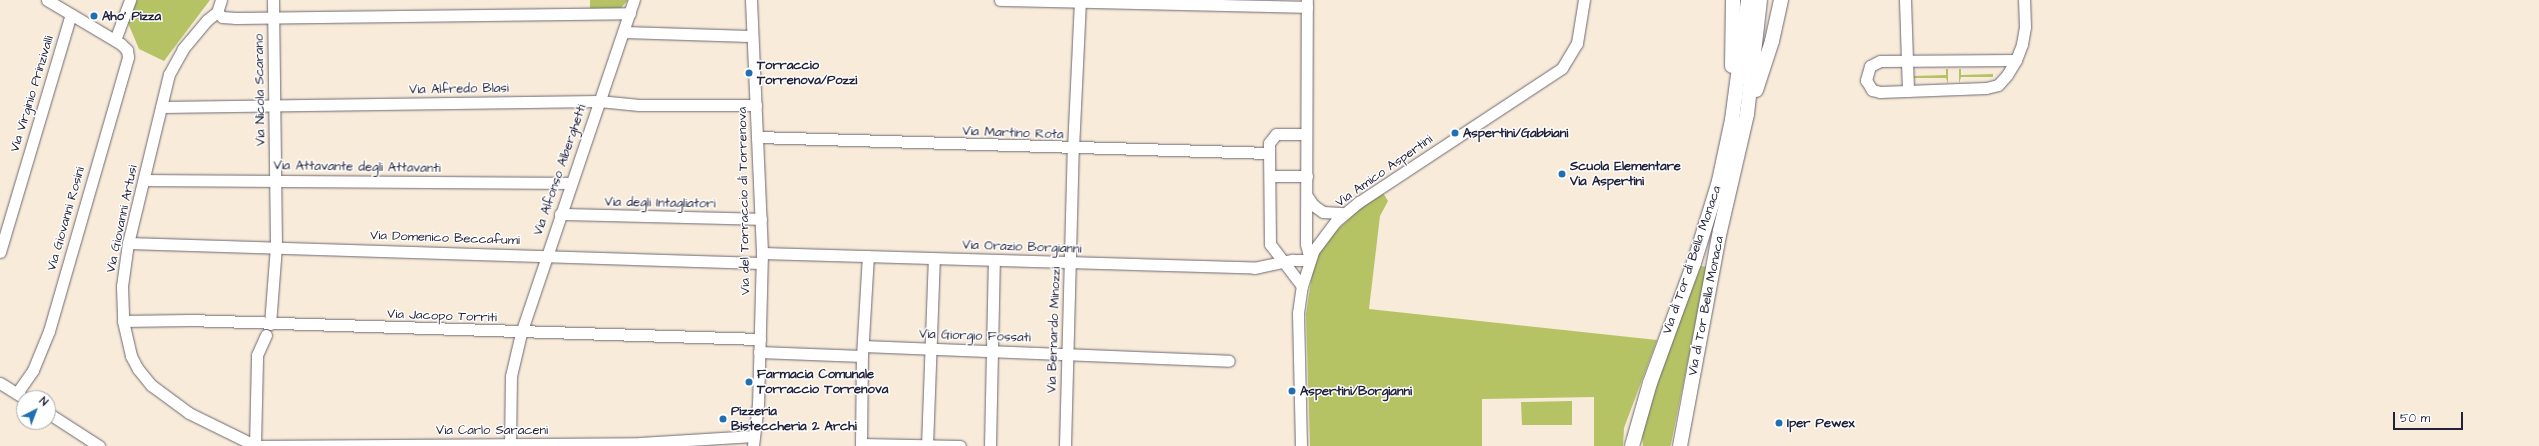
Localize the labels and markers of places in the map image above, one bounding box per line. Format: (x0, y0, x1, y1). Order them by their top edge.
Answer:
place label: Aho' Pizza (102, 8, 161, 24)
marker: Aho' Pizza (89, 11, 99, 21)
place label: Torraccio Torrenova/Pozzi (757, 58, 857, 89)
marker: Torraccio Torrenova/Pozzi (744, 68, 754, 78)
place label: Aspertini/Gabbiani (1463, 125, 1568, 141)
marker: Aspertini/Gabbiani (1450, 128, 1460, 138)
place label: Scuola Elementare Via Aspertini (1570, 159, 1681, 190)
marker: Scuola Elementare Via Aspertini (1557, 169, 1567, 179)
place label: Farmacia Comunale Torraccio Torrenova (757, 367, 888, 398)
marker: Farmacia Comunale Torraccio Torrenova (744, 377, 754, 387)
place label: Aspertini/Borgianni (1300, 383, 1412, 399)
marker: Aspertini/Borgianni (1287, 386, 1297, 396)
place label: Pizzeria Bisteccheria 2 Archi (731, 404, 857, 435)
marker: Pizzeria Bisteccheria 2 Archi (718, 414, 728, 424)
place label: Iper Pewex (1787, 415, 1855, 431)
marker: Iper Pewex (1774, 418, 1784, 428)

